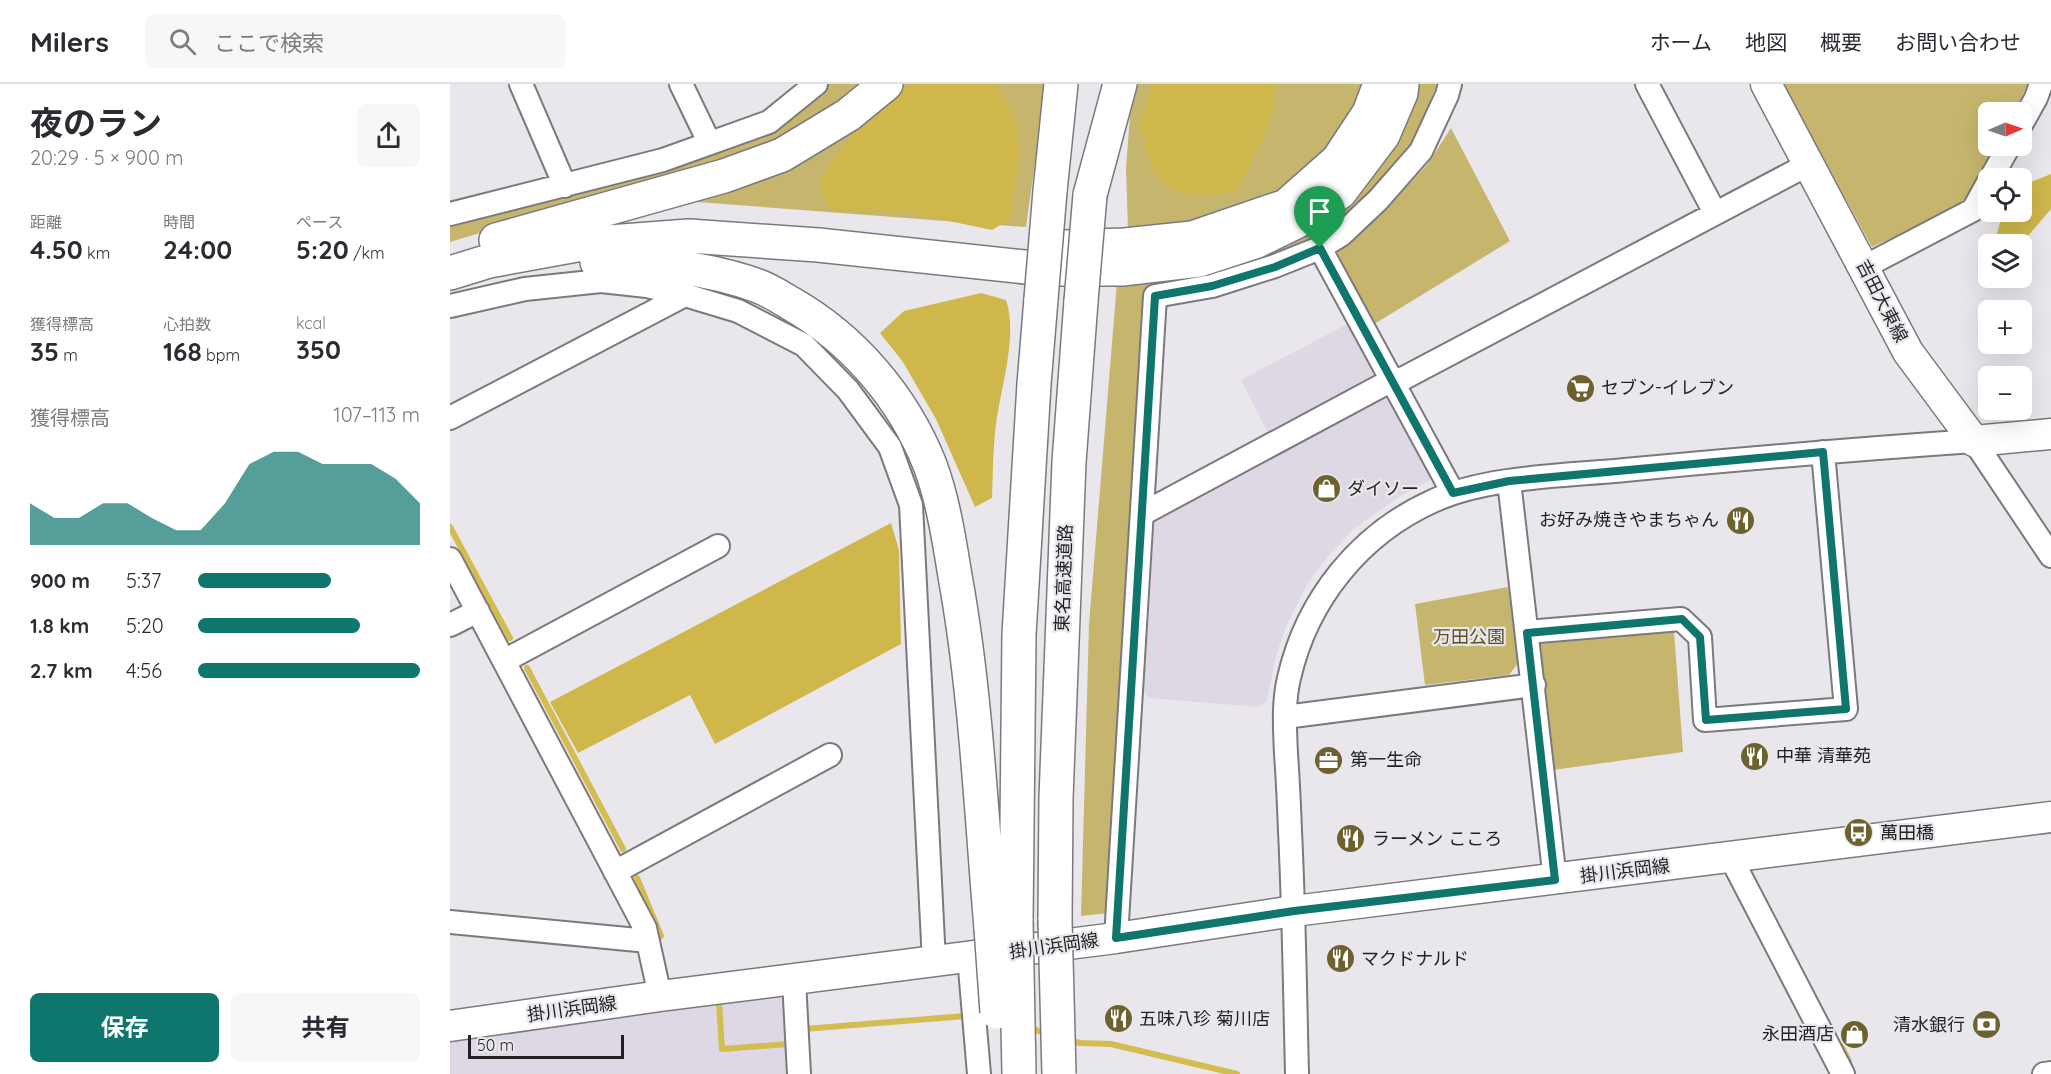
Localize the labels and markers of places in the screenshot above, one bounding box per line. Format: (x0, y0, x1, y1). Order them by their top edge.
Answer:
pin (1294, 186, 1345, 248)
supermarket icon: セブン-イレブン (1564, 372, 1596, 404)
place label: セブン-イレブン (1601, 376, 1734, 399)
shop icon: ダイソー (1310, 473, 1342, 505)
place label: ダイソー (1347, 477, 1419, 500)
restaurant icon: お好み焼きやまちゃん (1724, 504, 1756, 536)
place label: お好み焼きやまちゃん (1539, 508, 1719, 531)
restaurant icon: 中華 清華苑 (1739, 740, 1771, 772)
office icon: 第一生命 (1313, 744, 1345, 776)
place label: 中華 清華苑 (1776, 744, 1871, 767)
place label: 第一生命 (1350, 748, 1422, 771)
bus stop icon: 萬田橋 (1843, 817, 1875, 849)
place label: 萬田橋 (1880, 821, 1934, 844)
restaurant icon: ラーメン こころ (1335, 823, 1367, 855)
place label: ラーメン こころ (1372, 827, 1502, 850)
restaurant icon: マクドナルド (1324, 943, 1356, 975)
place label: マクドナルド (1361, 947, 1469, 970)
restaurant icon: 五味八珍 菊川店 (1102, 1003, 1134, 1035)
place label: 五味八珍 菊川店 (1139, 1007, 1270, 1030)
bank icon: 清水銀行 (1970, 1009, 2002, 1041)
place label: 清水銀行 (1893, 1013, 1965, 1036)
shop icon: 永田酒店 (1839, 1018, 1871, 1050)
place label: 永田酒店 (1762, 1022, 1834, 1045)

